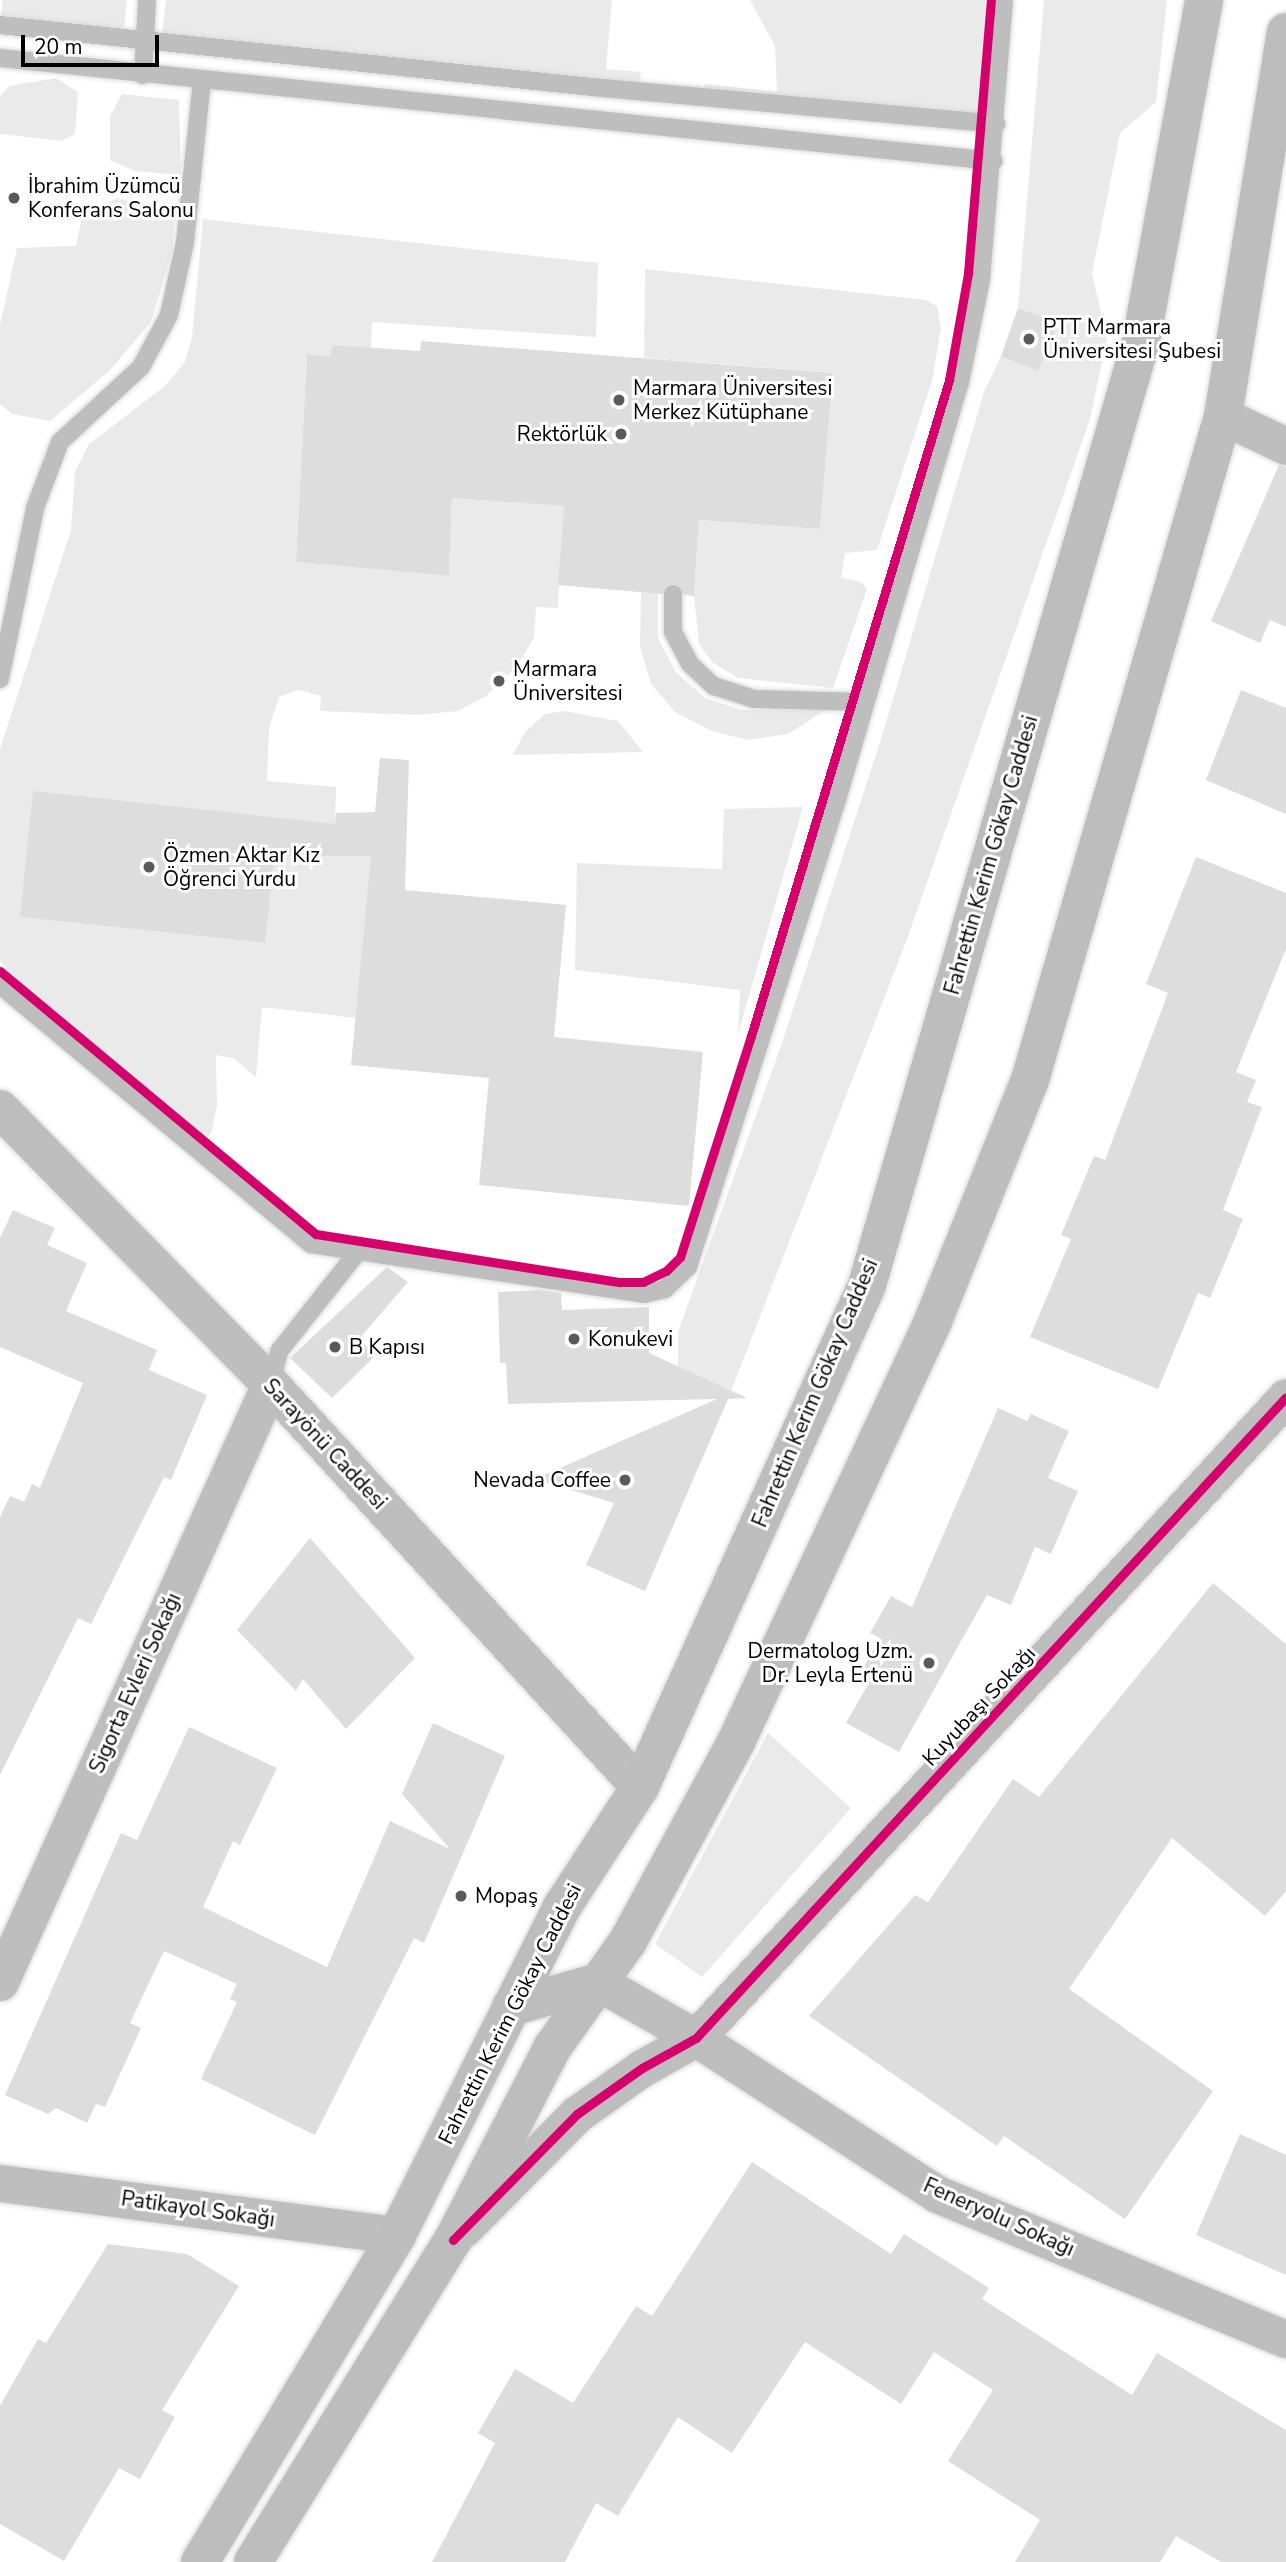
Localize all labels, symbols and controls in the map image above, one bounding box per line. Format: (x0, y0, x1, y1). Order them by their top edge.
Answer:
scale bar (24, 21, 163, 65)
text: 20 m (34, 33, 83, 61)
place label: İbrahim Üzümcü Konferans Salonu (28, 173, 194, 223)
marker: İbrahim Üzümcü Konferans Salonu (6, 190, 22, 206)
place label: PTT Marmara Üniversitesi Şubesi (1043, 314, 1221, 364)
marker: PTT Marmara Üniversitesi Şubesi (1021, 331, 1037, 347)
place label: Marmara Üniversitesi Merkez Kütüphane (633, 375, 832, 425)
marker: Marmara Üniversitesi Merkez Kütüphane (611, 392, 627, 408)
place label: Rektörlük (517, 421, 607, 447)
marker: Rektörlük (613, 426, 629, 442)
place label: Marmara Üniversitesi (513, 656, 623, 706)
marker: Marmara Üniversitesi (491, 673, 507, 689)
street label: Fahrettin Kerim Gökay Caddesi (939, 713, 1043, 997)
place label: Özmen Aktar Kız Öğrenci Yurdu (163, 842, 320, 892)
marker: Özmen Aktar Kız Öğrenci Yurdu (141, 859, 157, 875)
street label: Fahrettin Kerim Gökay Caddesi (747, 1255, 883, 1531)
place label: Konukevi (588, 1326, 673, 1352)
marker: Konukevi (566, 1331, 582, 1347)
place label: B Kapısı (349, 1334, 425, 1360)
marker: B Kapısı (327, 1339, 343, 1355)
street label: Sarayönü Caddesi (258, 1373, 392, 1515)
place label: Nevada Coffee (473, 1467, 611, 1493)
marker: Nevada Coffee (617, 1472, 633, 1488)
street label: Sigorta Evleri Sokağı (84, 1589, 186, 1777)
place label: Dermatolog Uzm. Dr. Leyla Ertenü (747, 1638, 913, 1688)
street label: Kuyubaşı Sokağı (917, 1641, 1041, 1771)
marker: Dermatolog Uzm. Dr. Leyla Ertenü (919, 1653, 939, 1673)
street label: Fahrettin Kerim Gökay Caddesi (433, 1879, 587, 2149)
place label: Mopaş (475, 1883, 538, 1909)
marker: Mopaş (453, 1888, 469, 1904)
street label: Feneryolu Sokağı (920, 2172, 1078, 2262)
street label: Patikayol Sokağı (120, 2186, 276, 2232)

